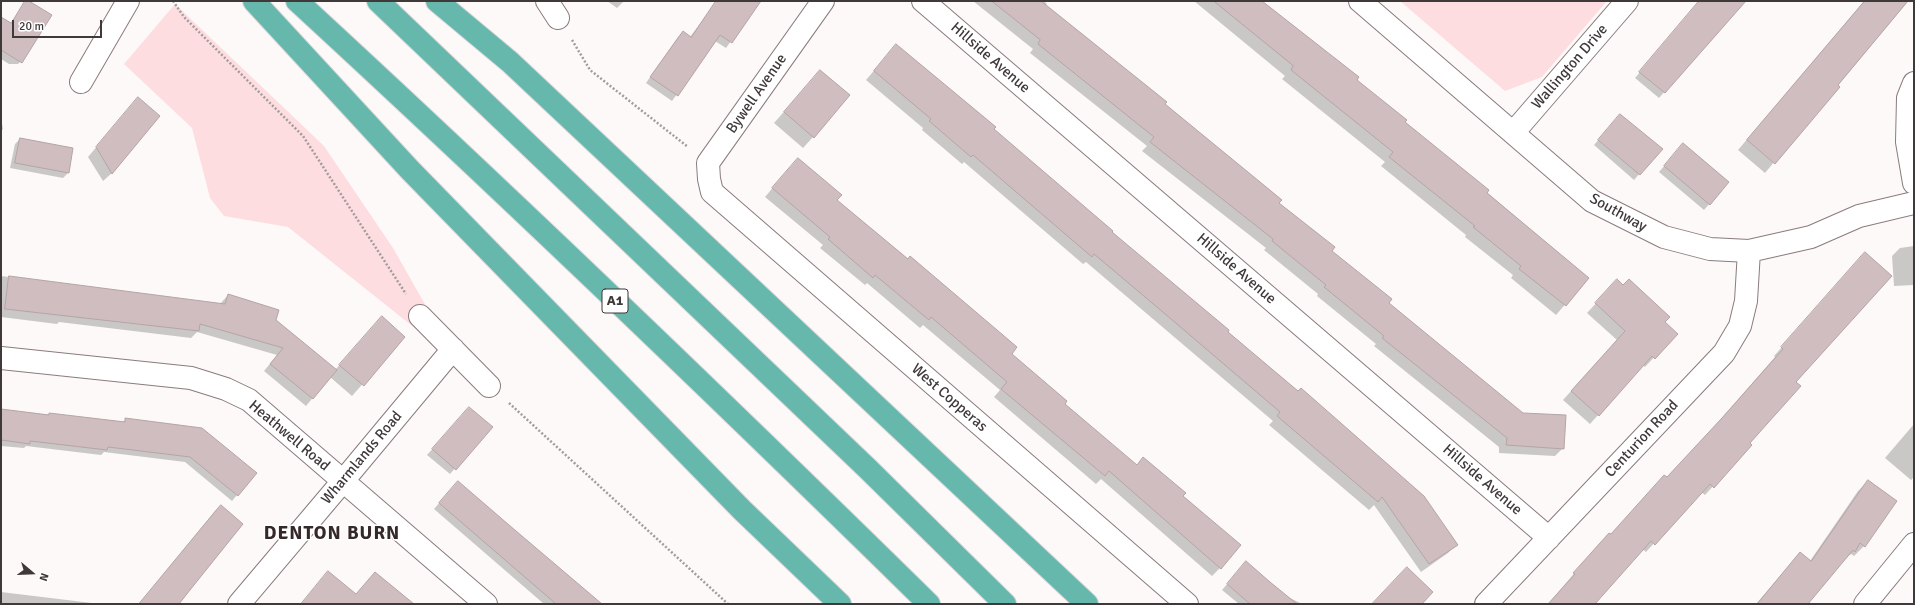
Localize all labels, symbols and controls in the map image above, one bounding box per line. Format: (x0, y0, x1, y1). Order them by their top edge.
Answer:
scale bar (14, 12, 104, 38)
text: 20 m (19, 19, 44, 34)
street label: Hillside Avenue (947, 19, 1033, 97)
street label: Wallington Drive (1528, 21, 1612, 113)
street label: Bywell Avenue (723, 51, 791, 137)
street label: Southway (1586, 190, 1650, 236)
street label: Hillside Avenue (1193, 230, 1279, 308)
road number: A1 (602, 289, 628, 313)
street label: West Copperas (907, 360, 991, 436)
street label: Heathwell Road (245, 397, 333, 475)
street label: Centurion Road (1602, 397, 1682, 481)
street label: Wharmlands Road (318, 408, 406, 508)
street label: Hillside Avenue (1439, 441, 1525, 519)
district label: DENTON BURN (264, 523, 400, 545)
north arrow (12, 553, 52, 593)
text: N (36, 571, 51, 583)

